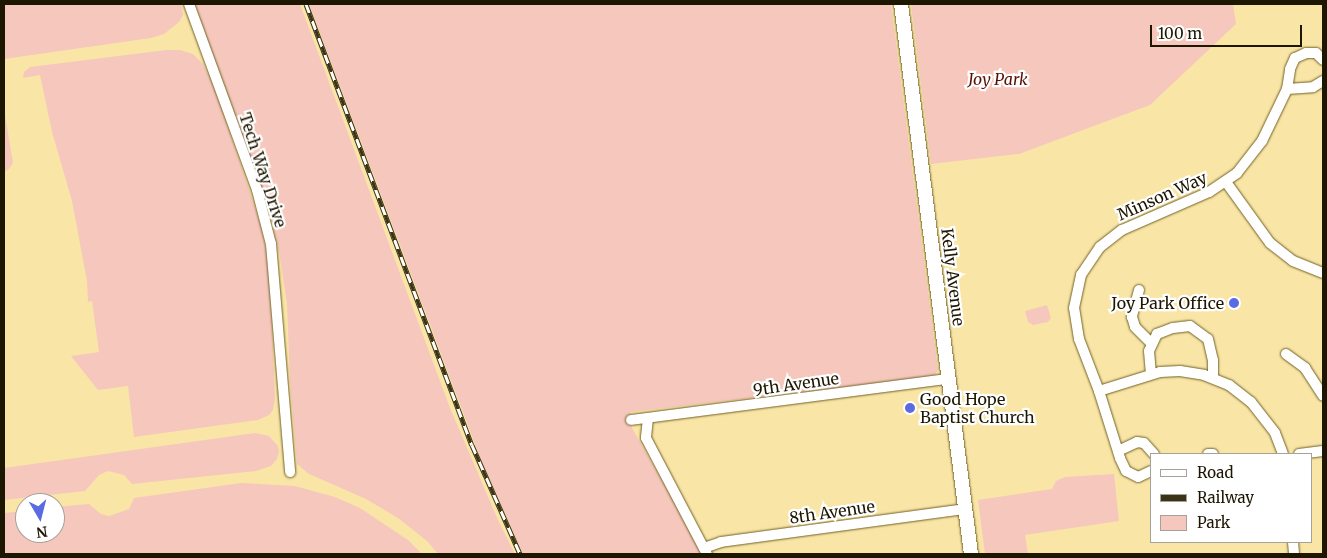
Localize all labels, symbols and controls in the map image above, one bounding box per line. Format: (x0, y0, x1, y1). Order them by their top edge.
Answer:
scale bar (1152, 15, 1304, 47)
text: 100 m (1158, 24, 1202, 43)
park label: Joy Park (968, 69, 1028, 89)
street label: Tech Way Drive (235, 110, 291, 230)
street label: Minson Way (1114, 168, 1210, 224)
street label: Kelly Avenue (937, 227, 969, 327)
place label: Joy Park Office (1111, 293, 1224, 313)
marker: Joy Park Office (1228, 297, 1240, 309)
street label: 9th Avenue (752, 368, 840, 400)
place label: Good Hope Baptist Church (920, 389, 1035, 427)
marker: Good Hope Baptist Church (904, 402, 916, 414)
legend (1150, 453, 1312, 543)
text: Road (1197, 463, 1233, 482)
text: Railway (1197, 488, 1254, 507)
north arrow (15, 493, 65, 543)
street label: 8th Avenue (788, 496, 876, 528)
text: Park (1197, 513, 1230, 532)
text: N (35, 522, 49, 542)

